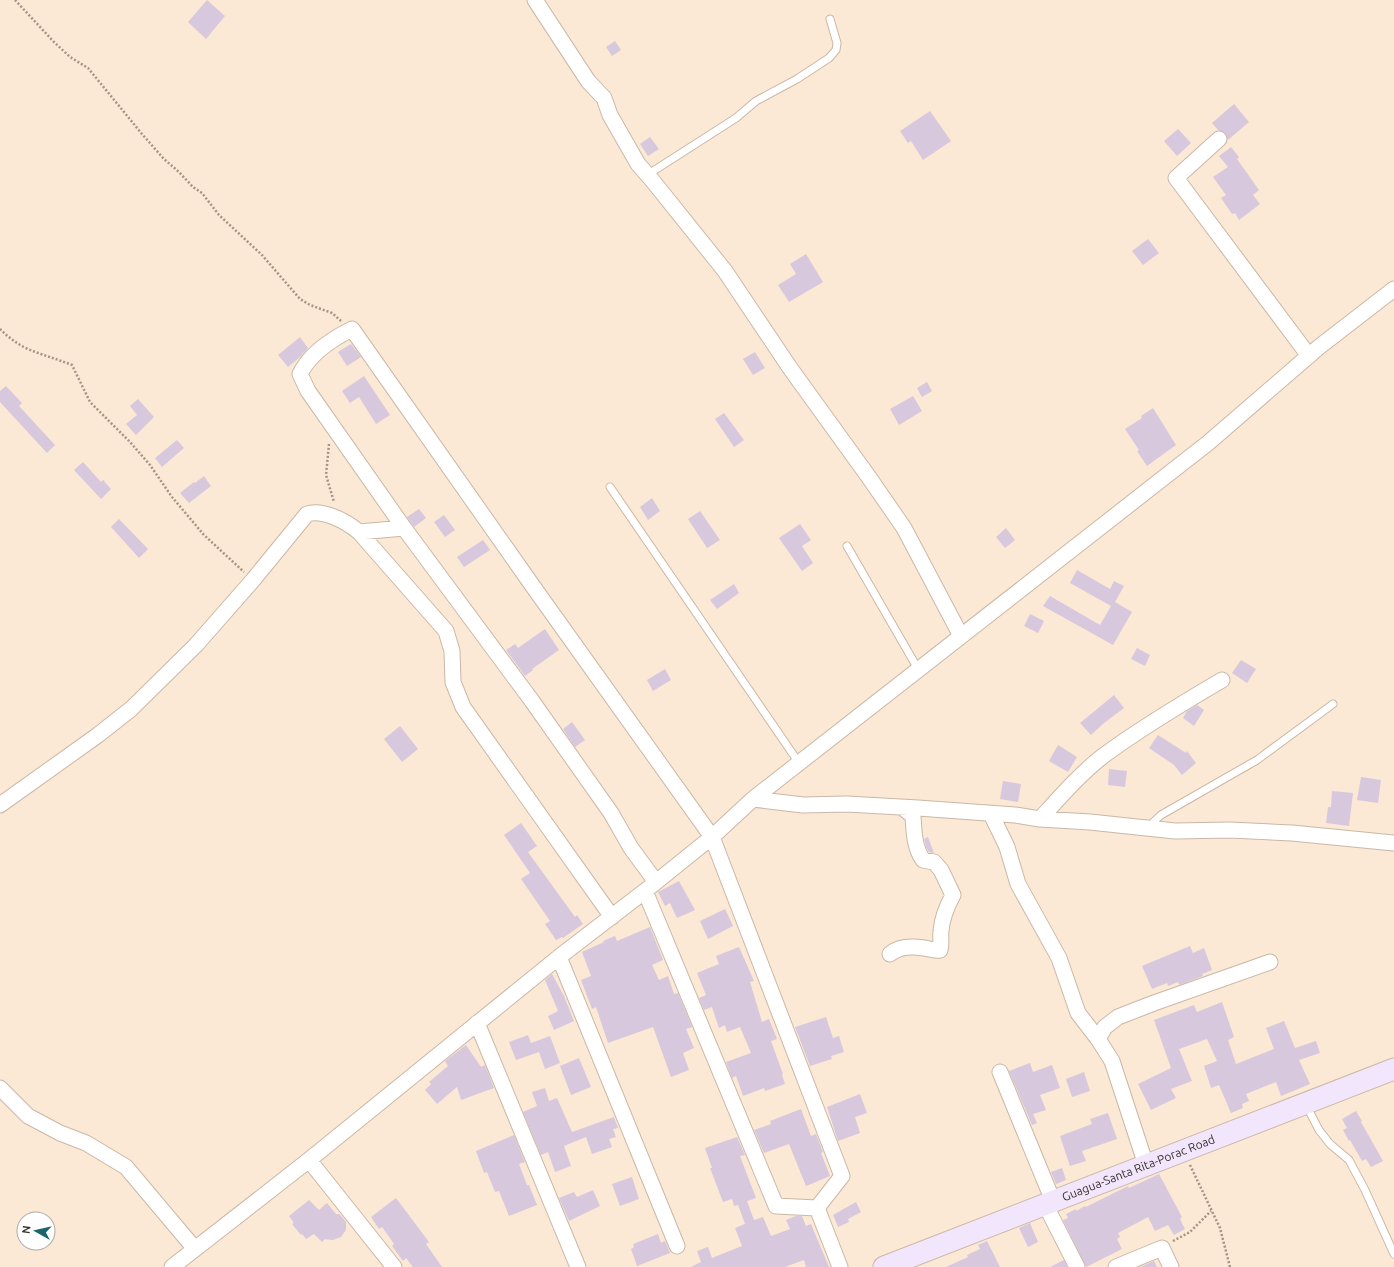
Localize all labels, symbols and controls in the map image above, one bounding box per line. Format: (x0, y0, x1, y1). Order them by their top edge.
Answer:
street label: Guagua-Santa Rita-Porac Road (1060, 1132, 1217, 1203)
north arrow (16, 1211, 56, 1251)
text: N (20, 1225, 33, 1235)

